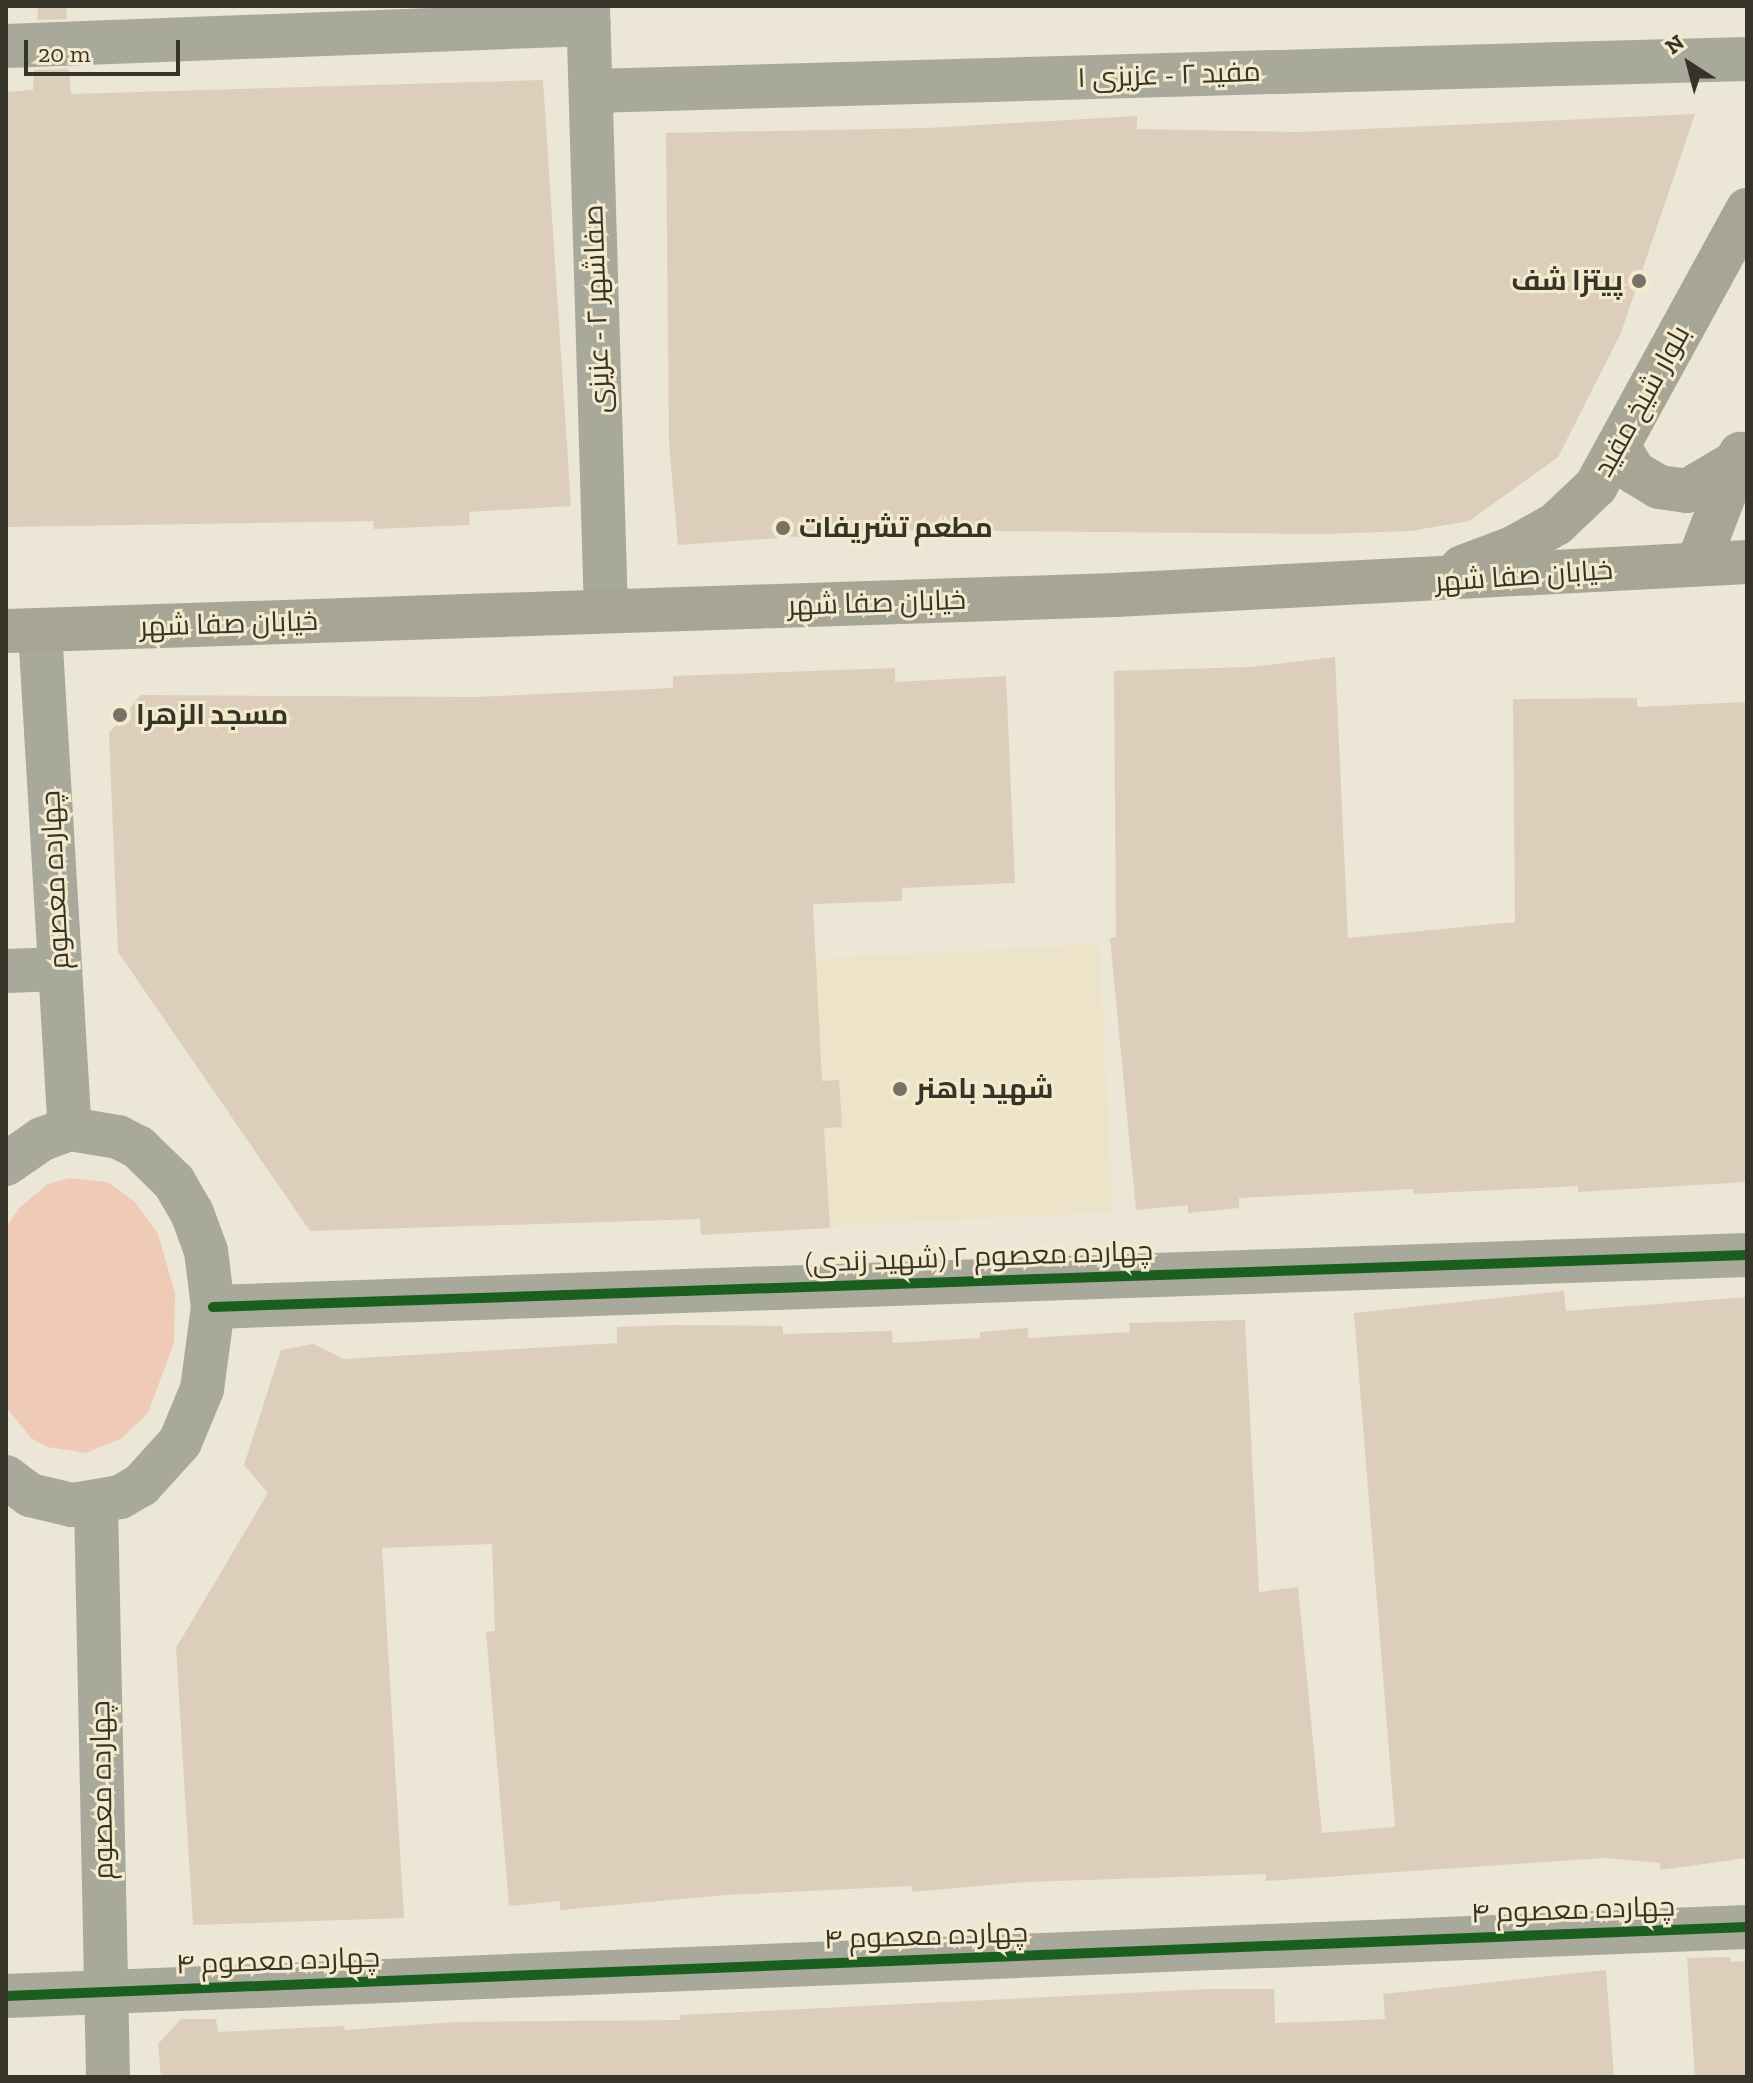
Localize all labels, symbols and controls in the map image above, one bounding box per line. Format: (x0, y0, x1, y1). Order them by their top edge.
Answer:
scale bar (28, 24, 184, 74)
north arrow (1649, 24, 1729, 104)
text: N (1660, 28, 1689, 60)
text: 20 m (38, 39, 90, 68)
street label: مفید ۲ - عزیزی ۱ (1077, 55, 1261, 95)
street label: صفاشهر ۲ - عزیزی (577, 204, 617, 414)
place label: پیتزا شف (1511, 264, 1623, 298)
marker: پیتزا شف (1630, 272, 1648, 290)
street label: بلوار شیخ مفید (1587, 319, 1697, 483)
place label: مطعم تشريفات (799, 511, 993, 545)
marker: مطعم تشريفات (774, 519, 792, 537)
street label: خیابان صفا شهر (1434, 553, 1614, 599)
street label: خیابان صفا شهر (787, 583, 967, 623)
street label: خیابان صفا شهر (139, 604, 319, 644)
place label: مسجد الزهرا (136, 698, 288, 732)
marker: مسجد الزهرا (111, 706, 129, 724)
street label: چهارده معصوم (34, 790, 76, 970)
place label: شهید باهنر (916, 1072, 1053, 1106)
marker: شهید باهنر (891, 1080, 909, 1098)
street label: چهارده معصوم ۲ (شهید زندی) (804, 1234, 1154, 1280)
street label: چهارده معصوم (84, 1700, 120, 1880)
street label: چهارده معصوم ۴ (1470, 1890, 1676, 1930)
street label: چهارده معصوم ۴ (823, 1916, 1029, 1956)
street label: چهارده معصوم ۴ (175, 1941, 381, 1981)

